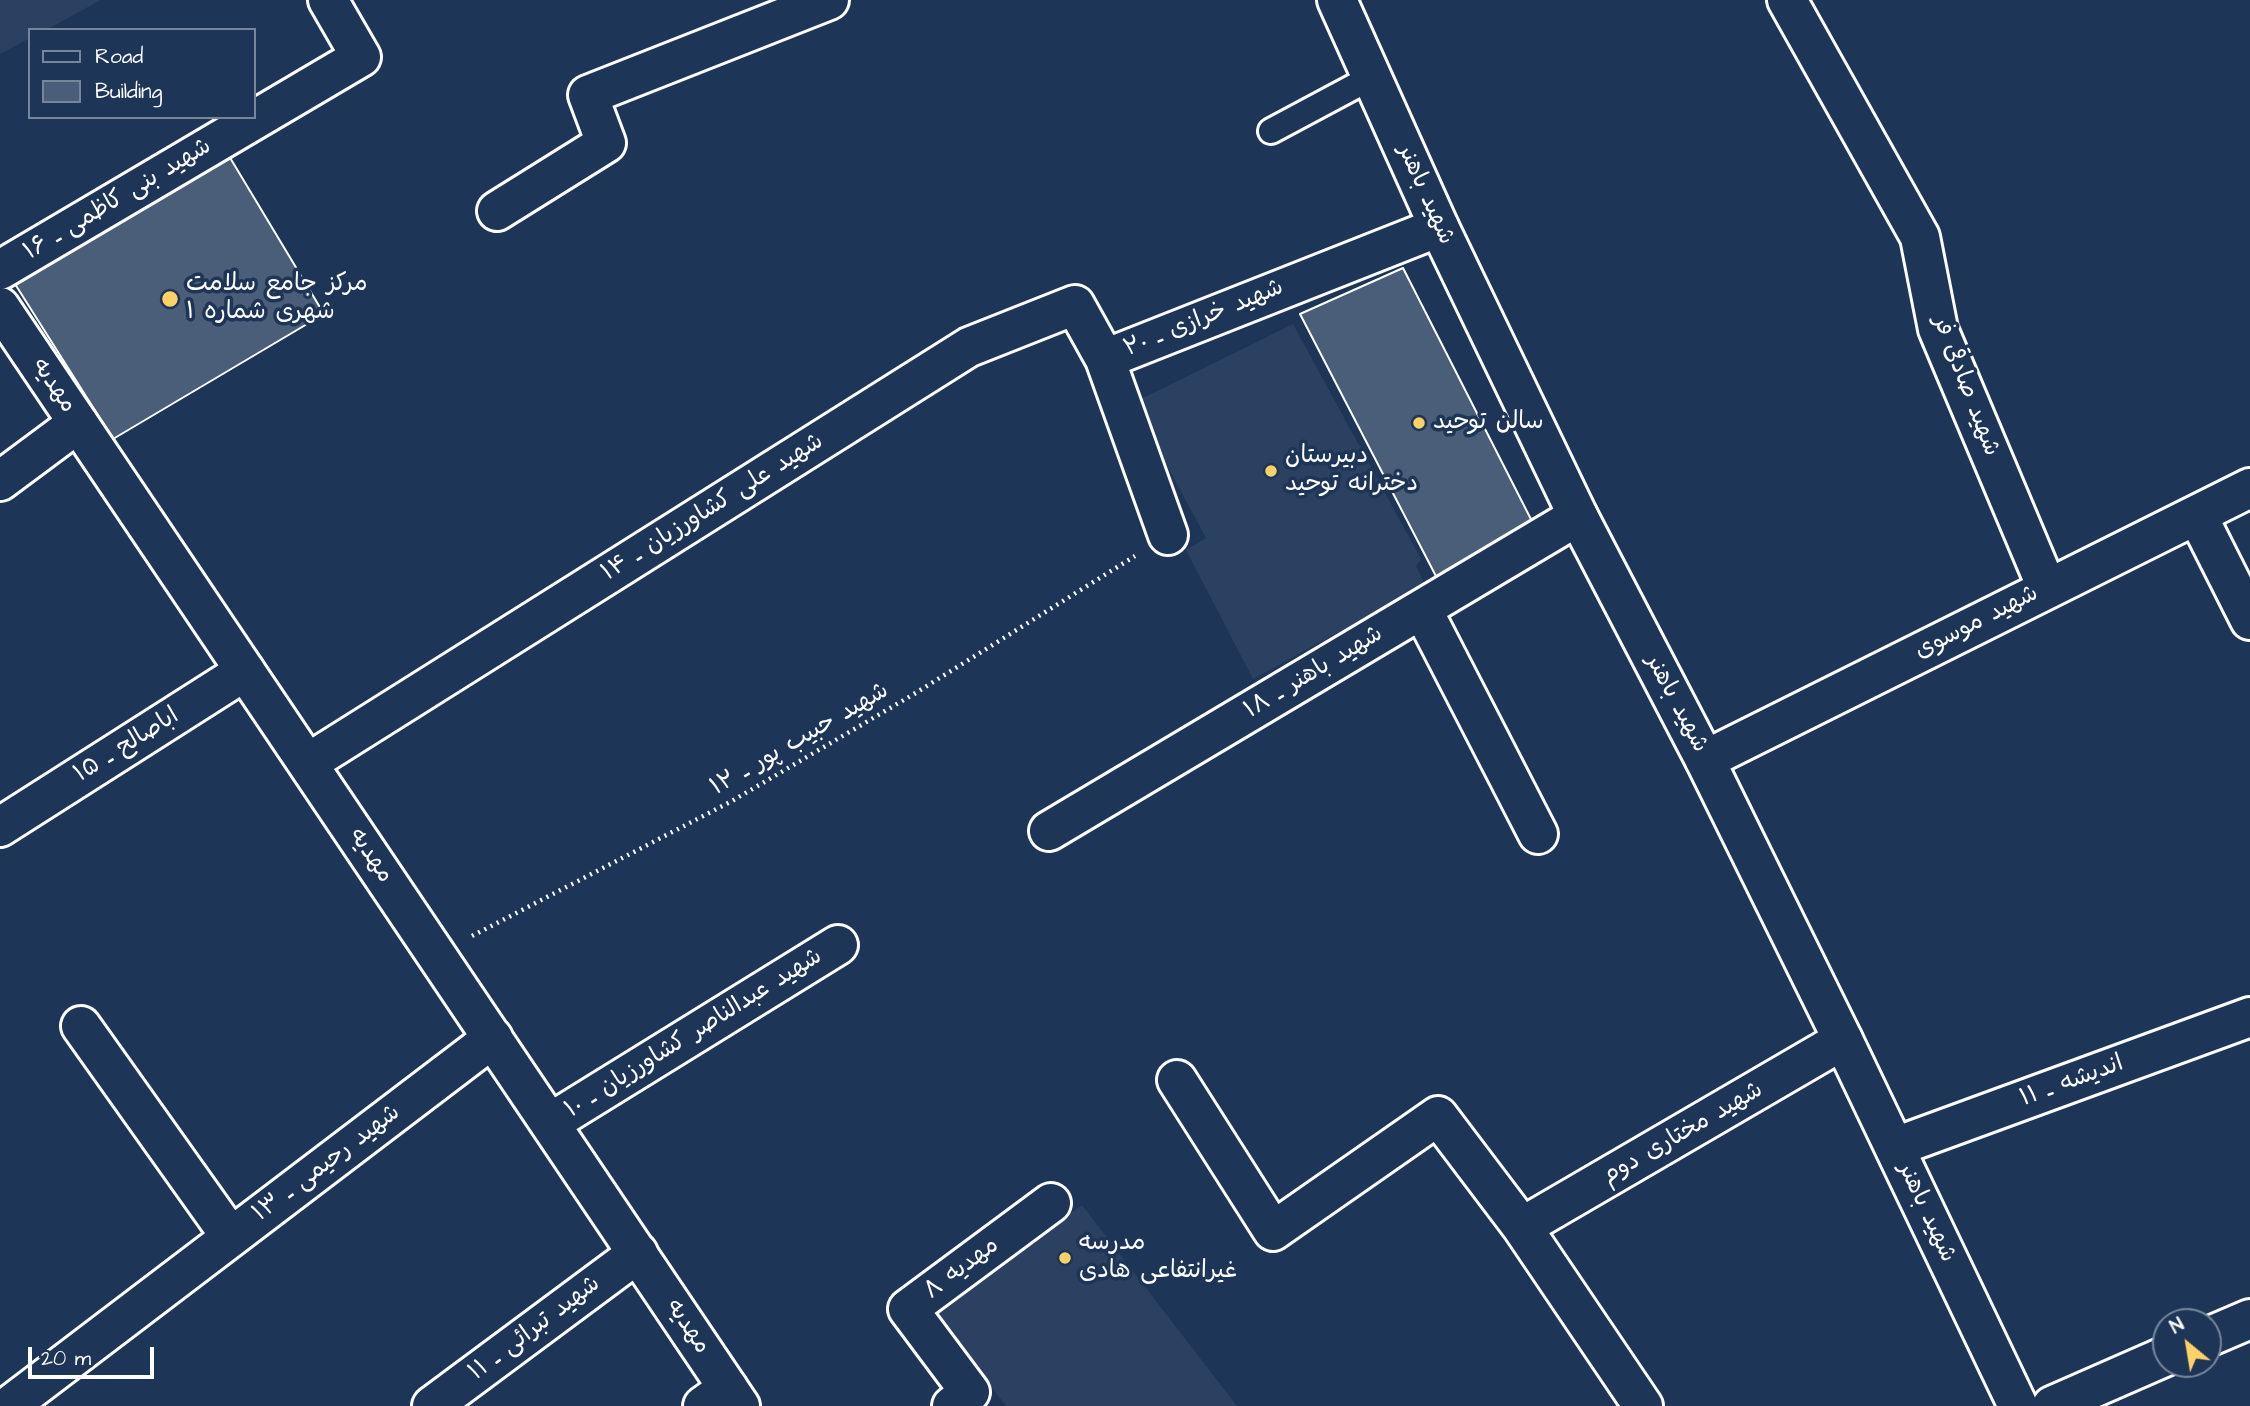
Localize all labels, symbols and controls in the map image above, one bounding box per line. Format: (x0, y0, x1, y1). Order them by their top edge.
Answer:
legend (28, 28, 256, 119)
text: Road (95, 42, 143, 71)
text: Building (95, 77, 162, 106)
street label: شهید بنی کاظمی ـ ۱۶ (19, 133, 217, 267)
street label: شهید باهنر (1390, 140, 1460, 250)
place label: مرکز‌ جامع سلامت شهری شماره ۱ (186, 271, 367, 327)
street label: شهید خرازی ـ ۲۰ (1120, 274, 1288, 364)
marker: مرکز‌ جامع سلامت شهری شماره ۱ (160, 289, 180, 309)
street label: شهید صادقی فر (1925, 312, 2005, 460)
street label: مهدیه (24, 353, 82, 419)
place label: سالن توحید (1433, 409, 1544, 437)
marker: سالن توحید (1411, 415, 1427, 431)
street label: شهید علی کشاورزیان ـ ۱۴ (597, 428, 829, 588)
place label: دبیرستان دخترانه توحید (1285, 443, 1418, 499)
marker: دبیرستان دخترانه توحید (1263, 463, 1279, 479)
street label: شهید موسوی (1911, 580, 2043, 666)
street label: شهید باهنر ـ ۱۸ (1239, 620, 1389, 726)
street label: شهید باهنر (1638, 650, 1714, 758)
street label: شهید حبیب پور ـ ۱۲ (706, 677, 894, 803)
street label: اباصالح ـ ۱۵ (69, 702, 185, 790)
street label: مهدیه (341, 823, 399, 889)
street label: شهید عبدالناصر کشاورزیان ـ ۱۰ (560, 943, 828, 1125)
street label: اندیشه ـ ۱۱ (2016, 1050, 2128, 1114)
street label: شهید مختاری دوم (1597, 1076, 1769, 1192)
street label: شهید رحیمی ـ ۱۳ (248, 1099, 406, 1229)
street label: شهید باهنر (1890, 1159, 1962, 1267)
place label: مدرسه غیرانتفاعی هادی (1079, 1230, 1237, 1286)
street label: مهدیه ۸ (919, 1232, 1005, 1306)
marker: مدرسه غیرانتفاعی هادی (1057, 1250, 1073, 1266)
street label: شهید تبرائی ـ ۱۱ (464, 1270, 606, 1388)
street label: مهدیه (658, 1294, 716, 1360)
north arrow (2152, 1308, 2222, 1378)
text: N (2165, 1311, 2189, 1341)
scale bar (32, 1332, 158, 1376)
text: 20 m (41, 1344, 91, 1373)

